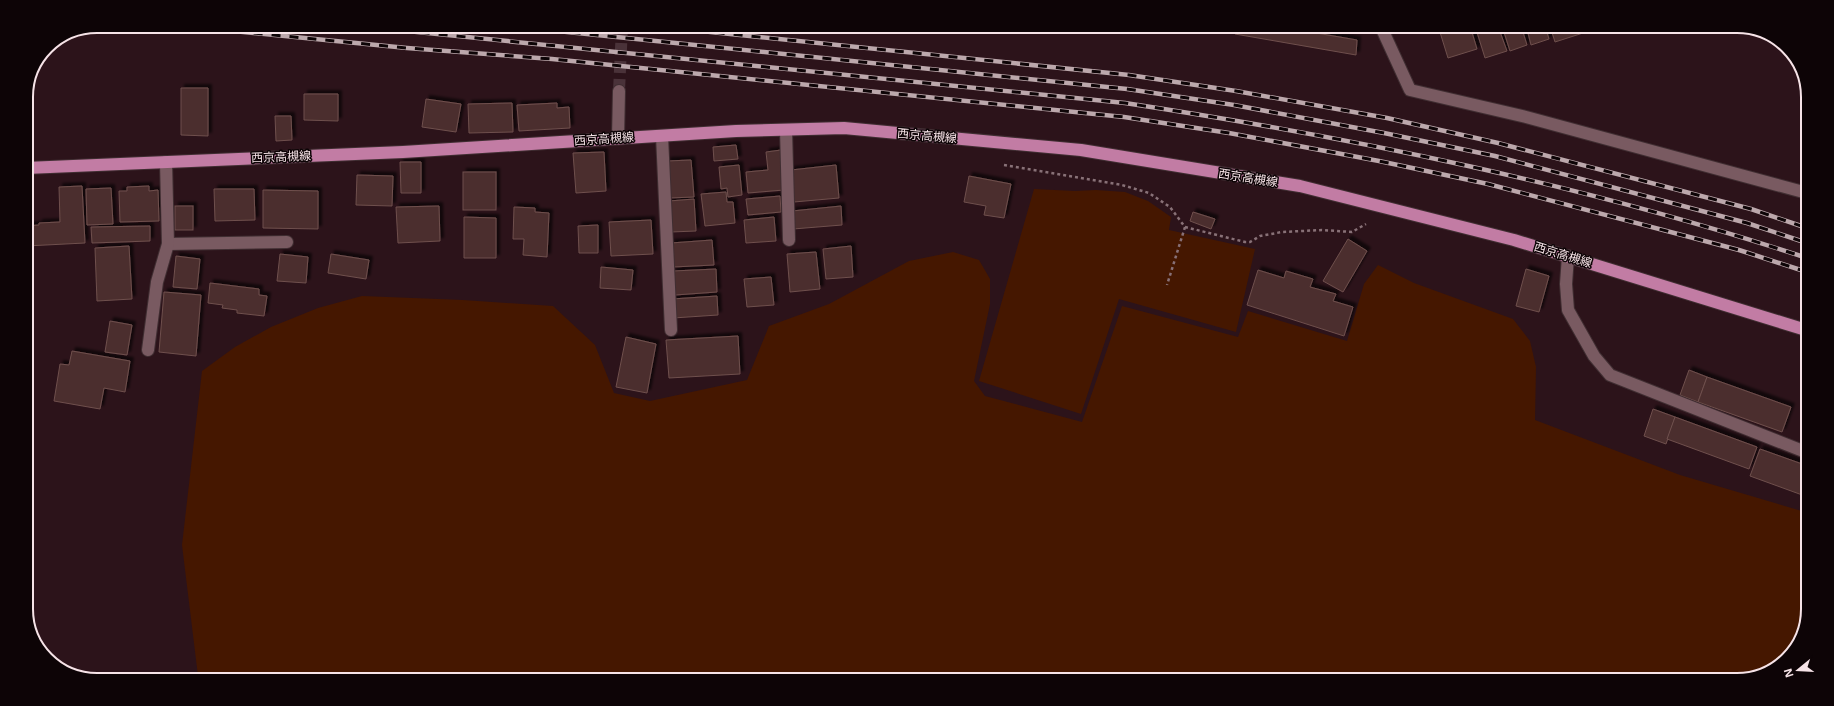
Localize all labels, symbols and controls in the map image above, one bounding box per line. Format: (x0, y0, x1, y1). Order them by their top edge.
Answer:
street label: 西京高槻線 (896, 124, 958, 147)
street label: 西京高槻線 (573, 128, 634, 149)
street label: 西京高槻線 (251, 147, 311, 166)
street label: 西京高槻線 (1217, 164, 1279, 191)
street label: 西京高槻線 (1532, 238, 1594, 271)
north arrow (1778, 650, 1818, 690)
text: N (1779, 667, 1797, 680)

